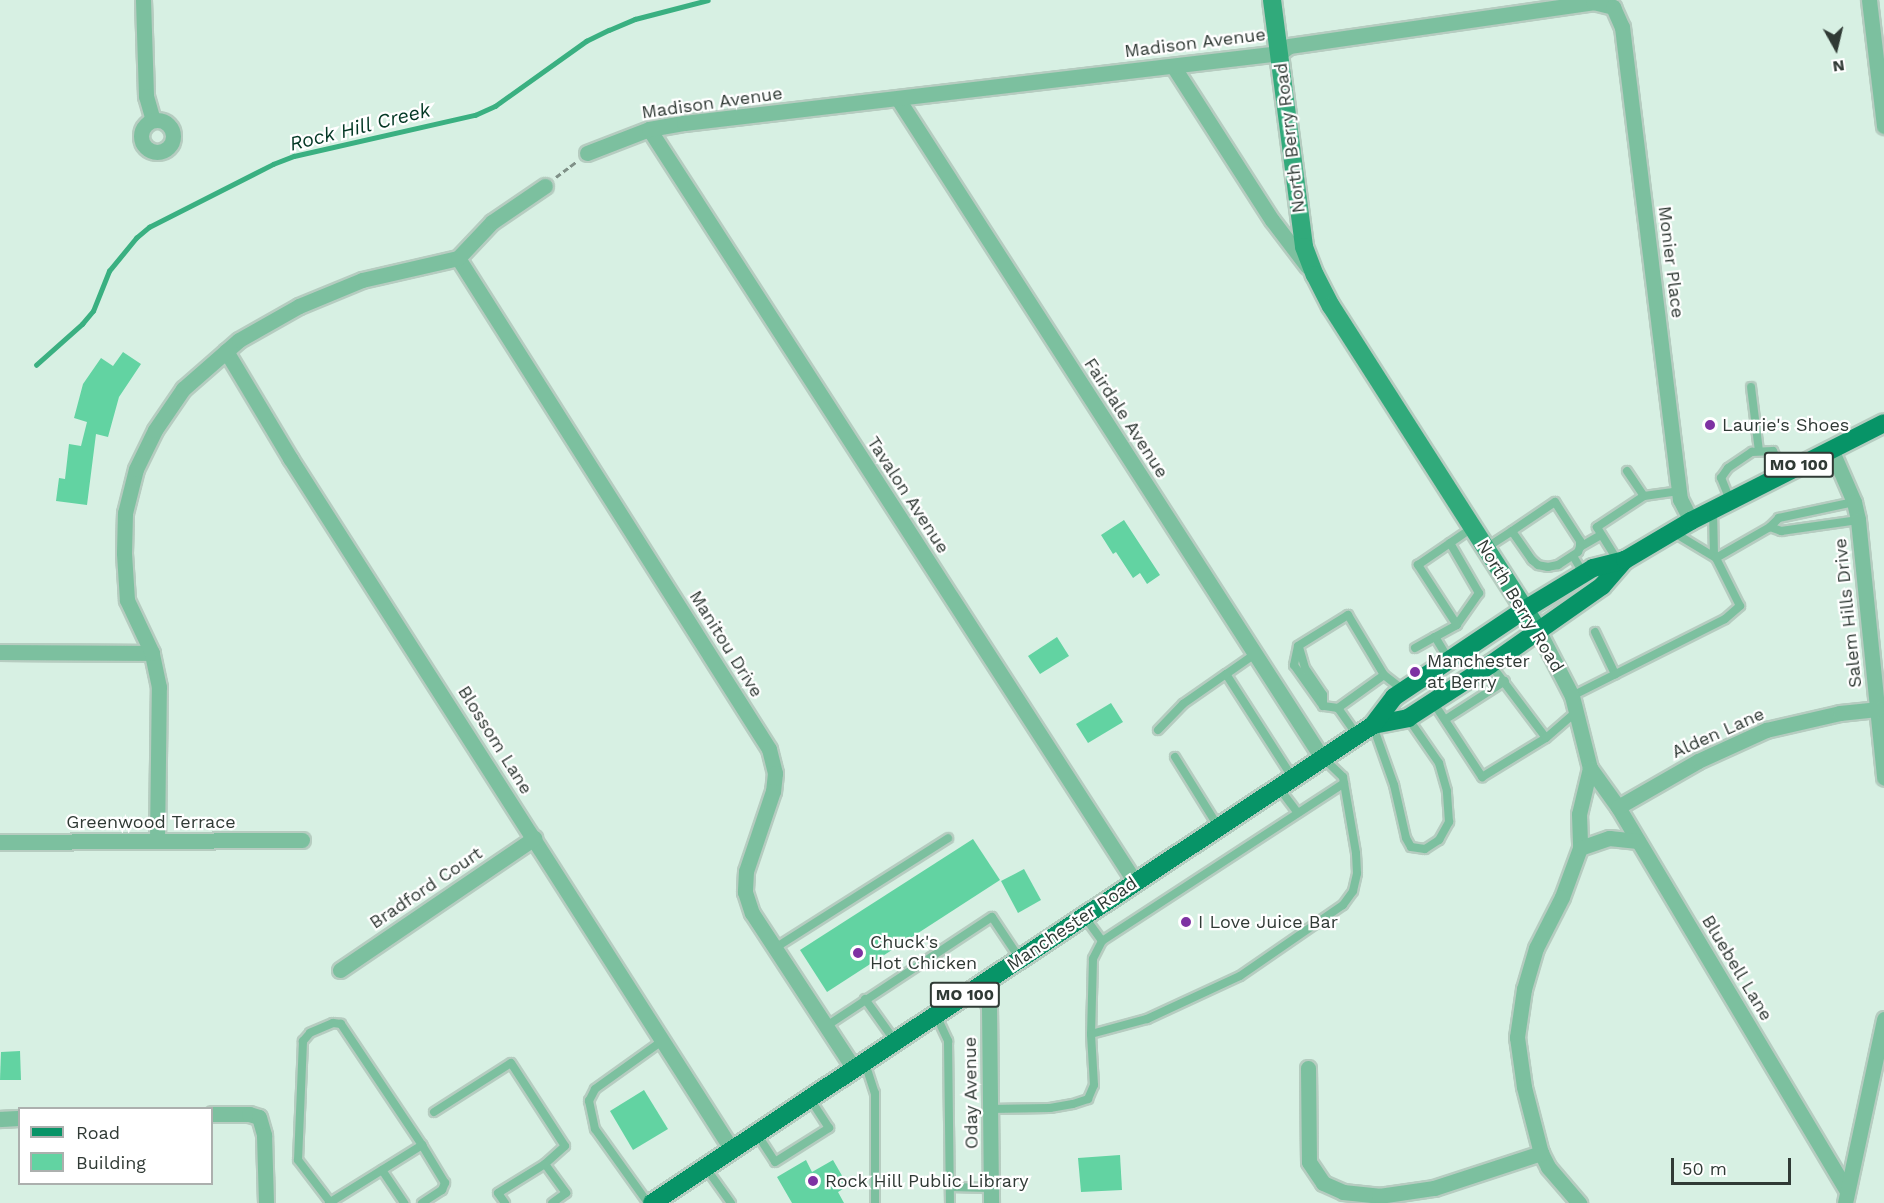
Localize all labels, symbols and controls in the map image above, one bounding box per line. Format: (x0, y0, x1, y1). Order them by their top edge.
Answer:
north arrow (1806, 18, 1866, 78)
street label: Madison Avenue (1123, 24, 1267, 62)
text: N (1831, 56, 1846, 77)
street label: North Berry Road (1270, 61, 1310, 215)
street label: Madison Avenue (640, 82, 784, 124)
water label: Rock Hill Creek (286, 98, 434, 156)
street label: Monier Place (1653, 205, 1689, 319)
street label: Fairdale Avenue (1079, 354, 1173, 482)
place label: Laurie's Shoes (1722, 414, 1849, 436)
marker: Laurie's Shoes (1703, 418, 1717, 432)
street label: Tavalon Avenue (862, 432, 954, 558)
road number: MO 100 (1763, 452, 1835, 478)
street label: North Berry Road (1472, 535, 1568, 677)
street label: Salem Hills Drive (1829, 537, 1867, 689)
street label: Manitou Drive (685, 587, 767, 701)
place label: Manchester at Berry (1427, 651, 1530, 694)
marker: Manchester at Berry (1408, 665, 1422, 679)
street label: Blossom Lane (453, 682, 537, 798)
street label: Alden Lane (1668, 703, 1768, 763)
street label: Greenwood Terrace (66, 811, 236, 833)
street label: Bradford Court (366, 842, 486, 934)
street label: Manchester Road (1003, 872, 1141, 976)
place label: I Love Juice Bar (1198, 911, 1338, 933)
street label: Bluebell Lane (1697, 911, 1777, 1025)
marker: I Love Juice Bar (1179, 915, 1193, 929)
place label: Chuck's Hot Chicken (870, 932, 977, 974)
marker: Chuck's Hot Chicken (851, 946, 865, 960)
road number: MO 100 (929, 982, 1001, 1008)
street label: Oday Avenue (959, 1036, 983, 1150)
legend (18, 1107, 213, 1185)
text: Road (76, 1122, 120, 1143)
scale bar (1674, 1146, 1794, 1184)
text: Building (76, 1152, 146, 1173)
text: 50 m (1682, 1158, 1727, 1179)
place label: Rock Hill Public Library (825, 1170, 1030, 1192)
marker: Rock Hill Public Library (806, 1174, 820, 1188)

